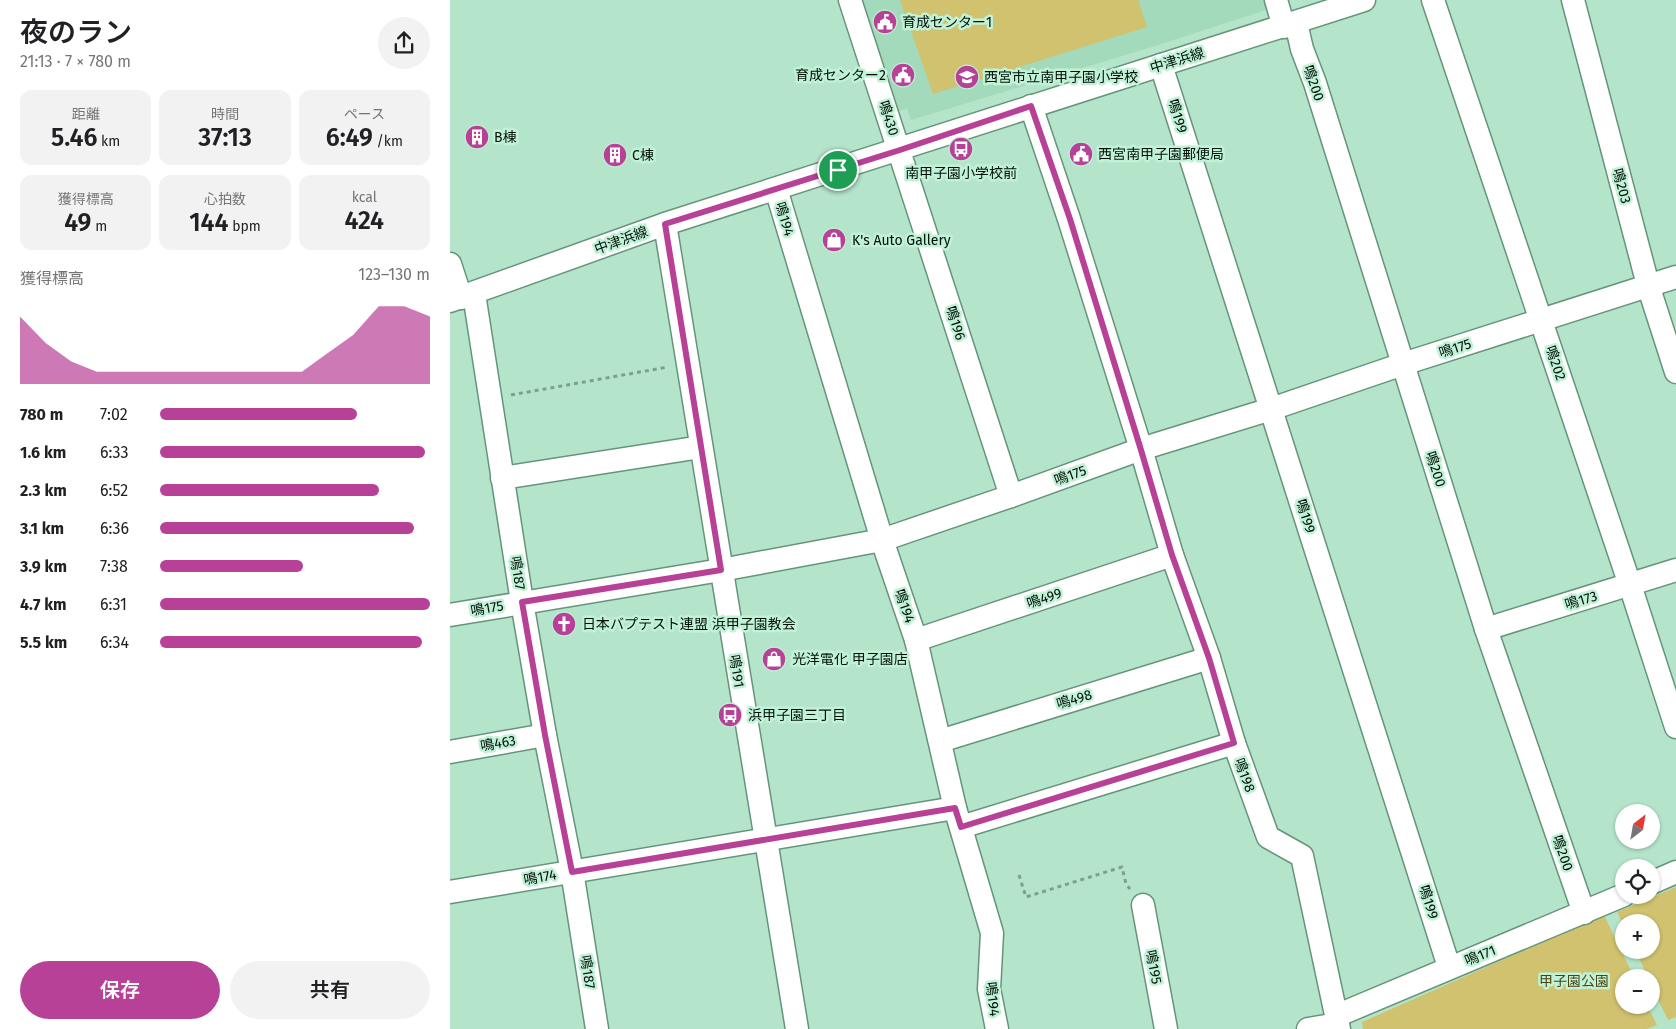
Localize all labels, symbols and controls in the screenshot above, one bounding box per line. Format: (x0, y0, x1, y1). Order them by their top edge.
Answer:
public building icon: 育成センター1 (872, 9, 898, 35)
place label: 育成センター1 (902, 14, 992, 31)
text: 夜のラン (20, 16, 132, 49)
button: share (378, 17, 430, 69)
street label: 中津浜線 (1148, 44, 1206, 77)
text: 21:13 · 7 × 780 m (20, 52, 131, 71)
public building icon: 育成センター2 (890, 62, 916, 88)
street label: 鳴200 (1300, 63, 1328, 103)
school or university icon: 西宮市立南甲子園小学校 (954, 64, 980, 90)
place label: 育成センター2 (795, 67, 886, 84)
place label: 西宮市立南甲子園小学校 (984, 69, 1138, 86)
street label: 鳴199 (1164, 97, 1191, 135)
street label: 鳴430 (875, 98, 902, 138)
text: 距離 (72, 106, 100, 123)
text: 時間 (211, 106, 239, 123)
text: ペース (344, 106, 385, 123)
text: 5.46 (51, 123, 97, 153)
text: 37:13 (198, 123, 252, 153)
text: 6:49 (326, 123, 373, 153)
building icon: B棟 (464, 124, 490, 150)
place label: B棟 (494, 129, 517, 146)
text: km (97, 133, 120, 150)
text: /km (373, 133, 403, 150)
bus stop icon: 南甲子園小学校前 (948, 136, 974, 162)
public building icon: 西宮南甲子園郵便局 (1068, 141, 1094, 167)
building icon: C棟 (602, 142, 628, 168)
place label: 西宮南甲子園郵便局 (1098, 146, 1224, 163)
place label: C棟 (632, 147, 654, 164)
pin (817, 149, 859, 191)
icon: arrive (824, 156, 852, 184)
place label: 南甲子園小学校前 (905, 165, 1017, 182)
street label: 鳴203 (1609, 167, 1634, 206)
text: kcal (352, 189, 377, 206)
text: 獲得標高 (58, 191, 114, 208)
text: 心拍数 (204, 191, 246, 208)
street label: 鳴194 (771, 200, 798, 239)
text: 424 (345, 206, 384, 236)
text: 49 (64, 208, 91, 238)
text: 144 (189, 208, 228, 238)
text: m (91, 218, 107, 235)
text: bpm (228, 218, 261, 235)
street label: 中津浜線 (592, 223, 650, 258)
shop icon: K's Auto Gallery (821, 227, 847, 253)
place label: K's Auto Gallery (852, 232, 951, 249)
text: 123–130 m (358, 265, 430, 284)
text: 獲得標高 (20, 269, 84, 288)
street label: 鳴196 (942, 304, 969, 342)
street label: 鳴175 (1437, 335, 1474, 362)
street label: 鳴202 (1542, 344, 1569, 383)
text: 780 m (20, 405, 63, 424)
text: 7:02 (100, 405, 128, 424)
text: 1.6 km (20, 443, 66, 462)
text: 6:33 (100, 443, 128, 462)
street label: 鳴200 (1422, 449, 1449, 489)
street label: 鳴175 (1052, 462, 1089, 489)
text: 2.3 km (20, 481, 67, 500)
text: 6:52 (100, 481, 128, 500)
street label: 鳴199 (1292, 497, 1319, 535)
text: 3.1 km (20, 519, 64, 538)
text: 6:36 (100, 519, 129, 538)
street label: 鳴187 (506, 555, 529, 591)
text: 3.9 km (20, 557, 67, 576)
text: 7:38 (100, 557, 128, 576)
street label: 鳴499 (1024, 585, 1064, 612)
street label: 鳴194 (891, 587, 918, 626)
street label: 鳴173 (1563, 588, 1599, 613)
text: 4.7 km (20, 595, 67, 614)
text: 6:31 (100, 595, 127, 614)
street label: 鳴175 (469, 597, 505, 620)
church icon: 日本バプテスト連盟 浜甲子園教会 (551, 611, 577, 637)
place label: 日本バプテスト連盟 浜甲子園教会 (582, 616, 796, 633)
text: 5.5 km (20, 633, 67, 652)
text: 6:34 (100, 633, 129, 652)
shop icon: 光洋電化 甲子園店 (761, 646, 787, 672)
place label: 光洋電化 甲子園店 (792, 651, 908, 668)
street label: 鳴191 (726, 653, 747, 689)
street label: 鳴498 (1054, 686, 1094, 713)
bus stop icon: 浜甲子園三丁目 (717, 702, 743, 728)
place label: 浜甲子園三丁目 (748, 707, 846, 724)
street label: 鳴463 (479, 732, 517, 755)
street label: 鳴198 (1231, 756, 1259, 795)
north arrow (1615, 804, 1660, 849)
map controls (1615, 804, 1660, 1014)
street label: 鳴200 (1549, 833, 1577, 873)
button: locate (1615, 859, 1660, 904)
street label: 鳴174 (522, 866, 558, 889)
street label: 鳴199 (1415, 883, 1442, 921)
button: + (1615, 914, 1660, 959)
street label: 鳴171 (1462, 942, 1498, 969)
street label: 鳴195 (1142, 949, 1165, 986)
street label: 鳴187 (576, 954, 599, 990)
button: 保存 (20, 961, 220, 1019)
button: 共有 (230, 961, 430, 1019)
button: − (1615, 969, 1660, 1014)
park label: 甲子園公園 (1539, 973, 1609, 990)
street label: 鳴194 (982, 981, 1003, 1018)

